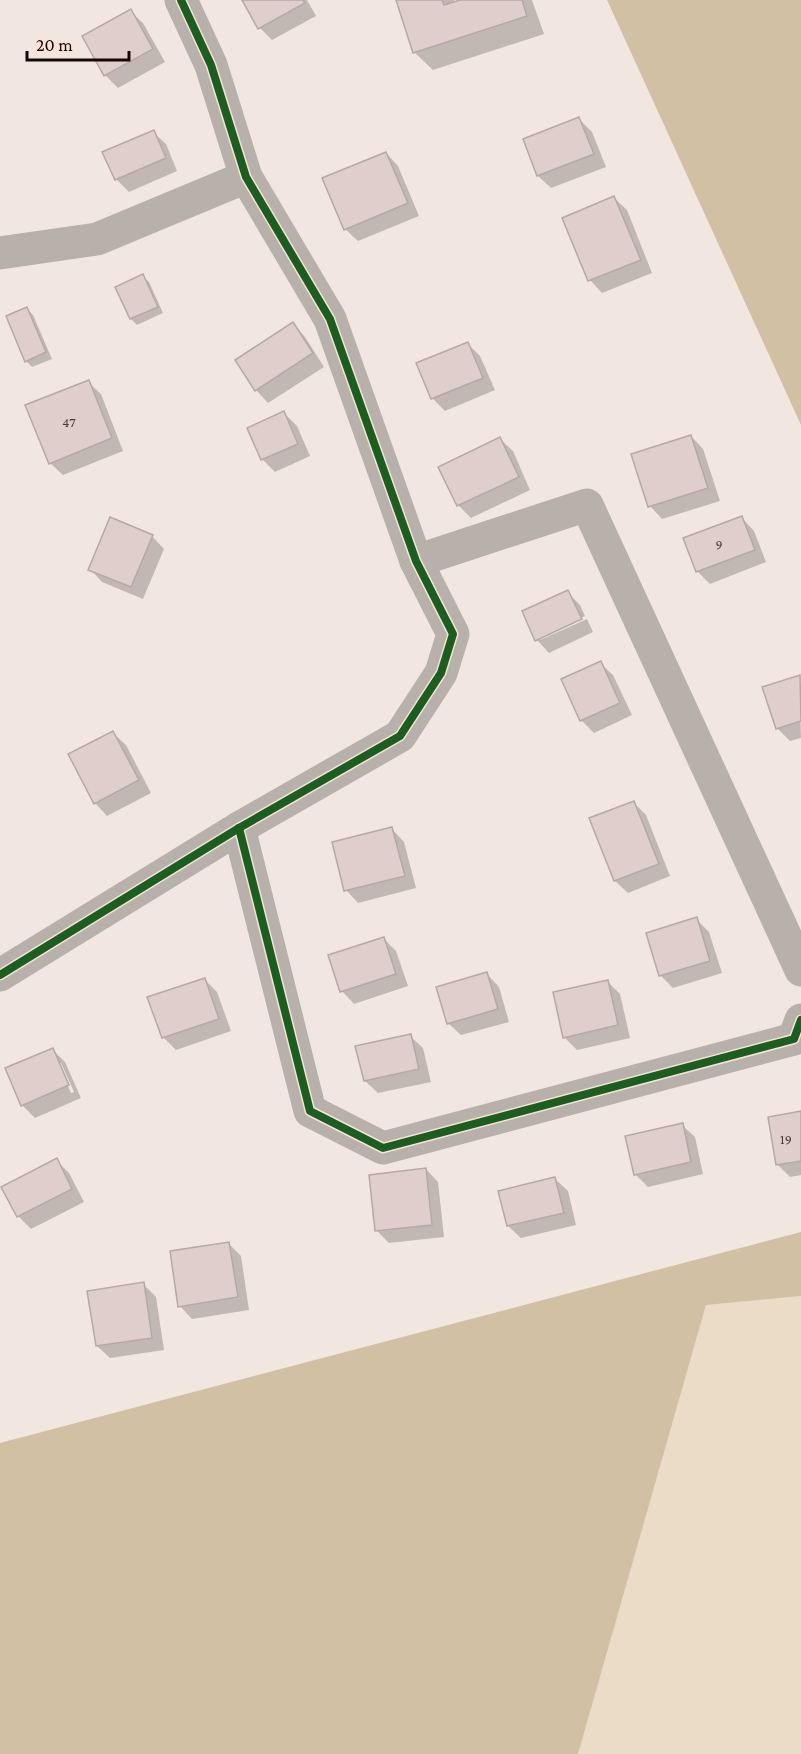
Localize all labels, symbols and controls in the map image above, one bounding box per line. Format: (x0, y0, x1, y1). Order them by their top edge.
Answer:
scale bar (27, 24, 129, 62)
text: 20 m (36, 35, 73, 55)
house number: 47 (62, 414, 76, 430)
house number: 9 (715, 536, 723, 552)
house number: 19 (780, 1131, 792, 1147)

